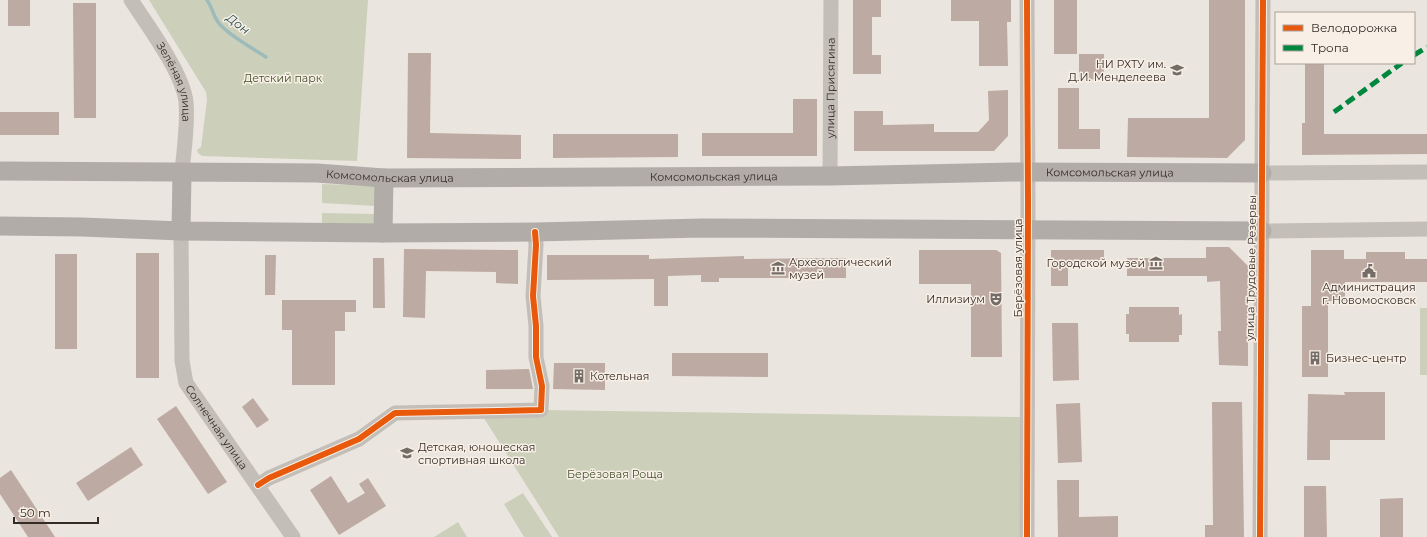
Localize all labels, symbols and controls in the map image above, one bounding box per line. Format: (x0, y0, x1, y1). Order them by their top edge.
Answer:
water label: Дон (223, 9, 253, 37)
legend (1275, 12, 1415, 64)
text: Велодорожка (1311, 20, 1397, 35)
street label: улица Присягина (823, 38, 838, 139)
street label: Зелёная улица (153, 39, 194, 122)
text: Тропа (1311, 40, 1349, 55)
place label: НИ РХТУ им. Д.И. Менделеева (1068, 57, 1166, 84)
school or university icon: НИ РХТУ им. Д.И. Менделеева (1169, 62, 1185, 78)
park label: Детский парк (244, 71, 323, 85)
street label: Комсомольская улица (1046, 165, 1174, 180)
street label: Комсомольская улица (326, 167, 454, 185)
street label: Комсомольская улица (650, 169, 778, 184)
street label: улица Трудовые Резервы (1243, 195, 1259, 342)
street label: Берёзовая улица (1011, 219, 1025, 318)
place label: Археологический музей (789, 255, 892, 282)
museum icon: Городской музей (1148, 255, 1164, 271)
place label: Городской музей (1046, 256, 1145, 270)
museum icon: Археологический музей (770, 260, 786, 276)
public building icon: Администрация г. Новомосковск (1361, 263, 1377, 279)
place label: Администрация г. Новомосковск (1322, 280, 1417, 307)
theatre icon: Иллизиум (988, 291, 1004, 307)
place label: Иллизиум (926, 292, 985, 306)
building icon: Бизнес-центр (1307, 350, 1323, 366)
place label: Бизнес-центр (1326, 351, 1406, 365)
building icon: Котельная (571, 368, 587, 384)
place label: Котельная (590, 369, 649, 383)
street label: Солнечная улица (182, 382, 251, 472)
place label: Детская, юношеская спортивная школа (418, 440, 535, 467)
school or university icon: Детская, юношеская спортивная школа (399, 445, 415, 461)
park label: Берёзовая Роща (567, 467, 663, 481)
scale bar (14, 499, 98, 525)
text: 50 m (20, 505, 51, 520)

